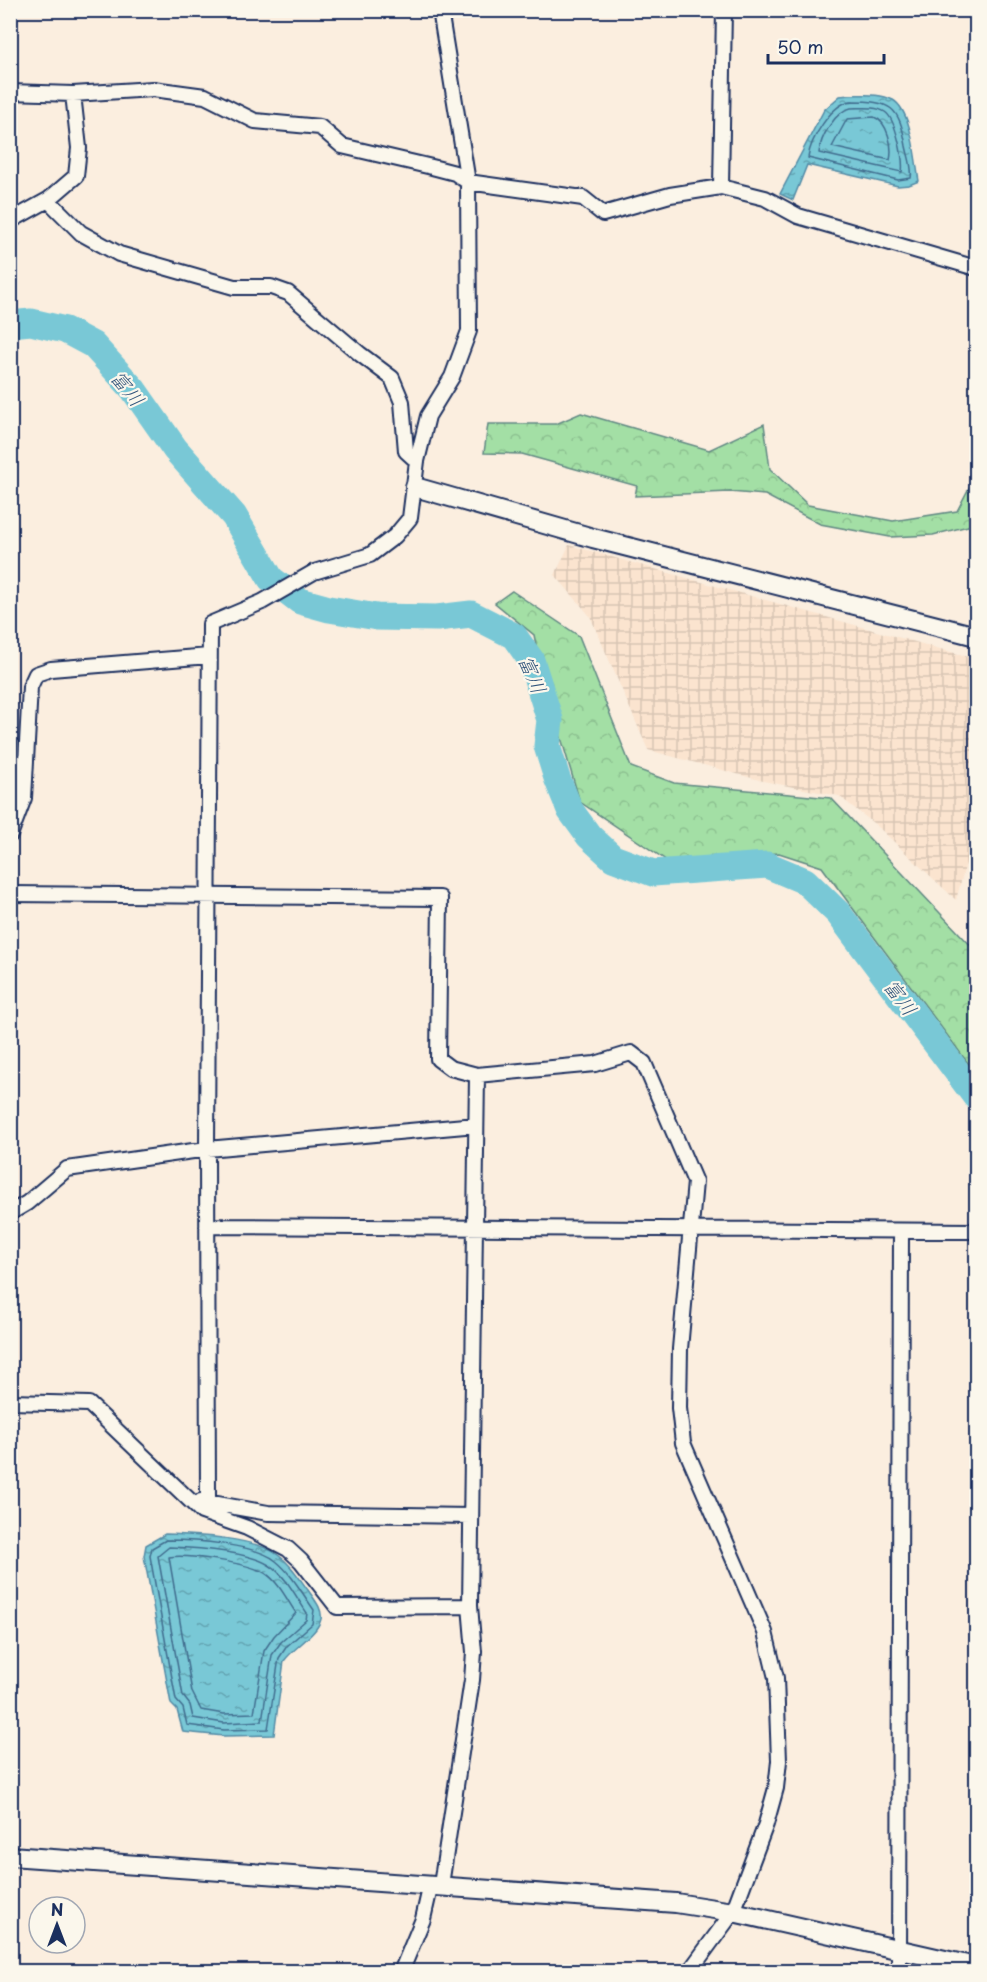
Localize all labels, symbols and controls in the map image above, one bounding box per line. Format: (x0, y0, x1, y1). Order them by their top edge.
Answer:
scale bar (768, 27, 884, 65)
text: 50 m (777, 33, 824, 60)
water label: 富川 (104, 363, 152, 413)
water label: 富川 (511, 650, 555, 698)
water label: 富川 (877, 972, 925, 1022)
north arrow (27, 1895, 87, 1955)
text: N (51, 1897, 63, 1921)

